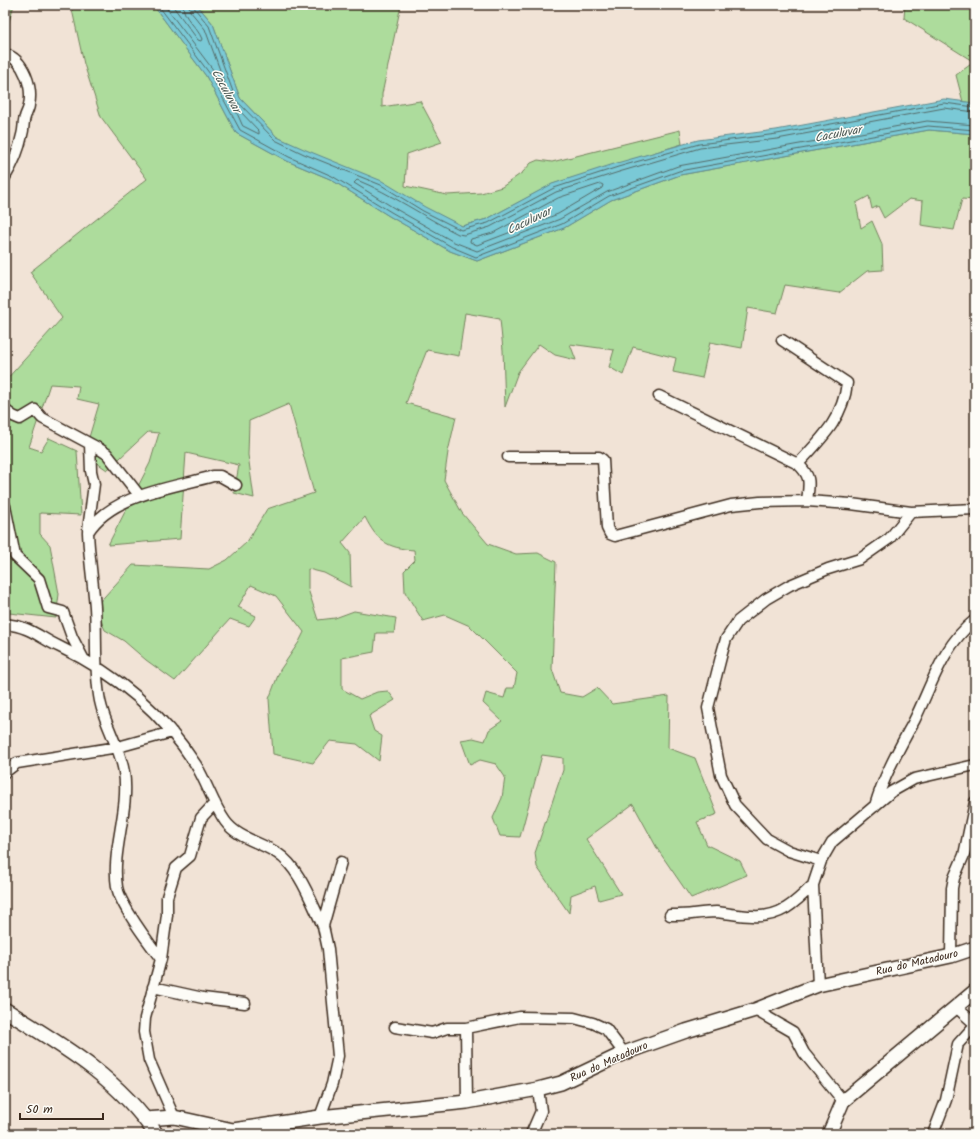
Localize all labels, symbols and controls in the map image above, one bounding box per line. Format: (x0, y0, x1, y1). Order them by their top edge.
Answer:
water label: Caculuvar (206, 66, 247, 119)
water label: Caculuvar (813, 120, 866, 148)
water label: Caculuvar (504, 201, 557, 240)
street label: Rua do Matadouro (874, 945, 960, 981)
street label: Rua do Matadouro (567, 1037, 651, 1087)
scale bar (20, 1095, 103, 1121)
text: 50 m (26, 1100, 53, 1119)

